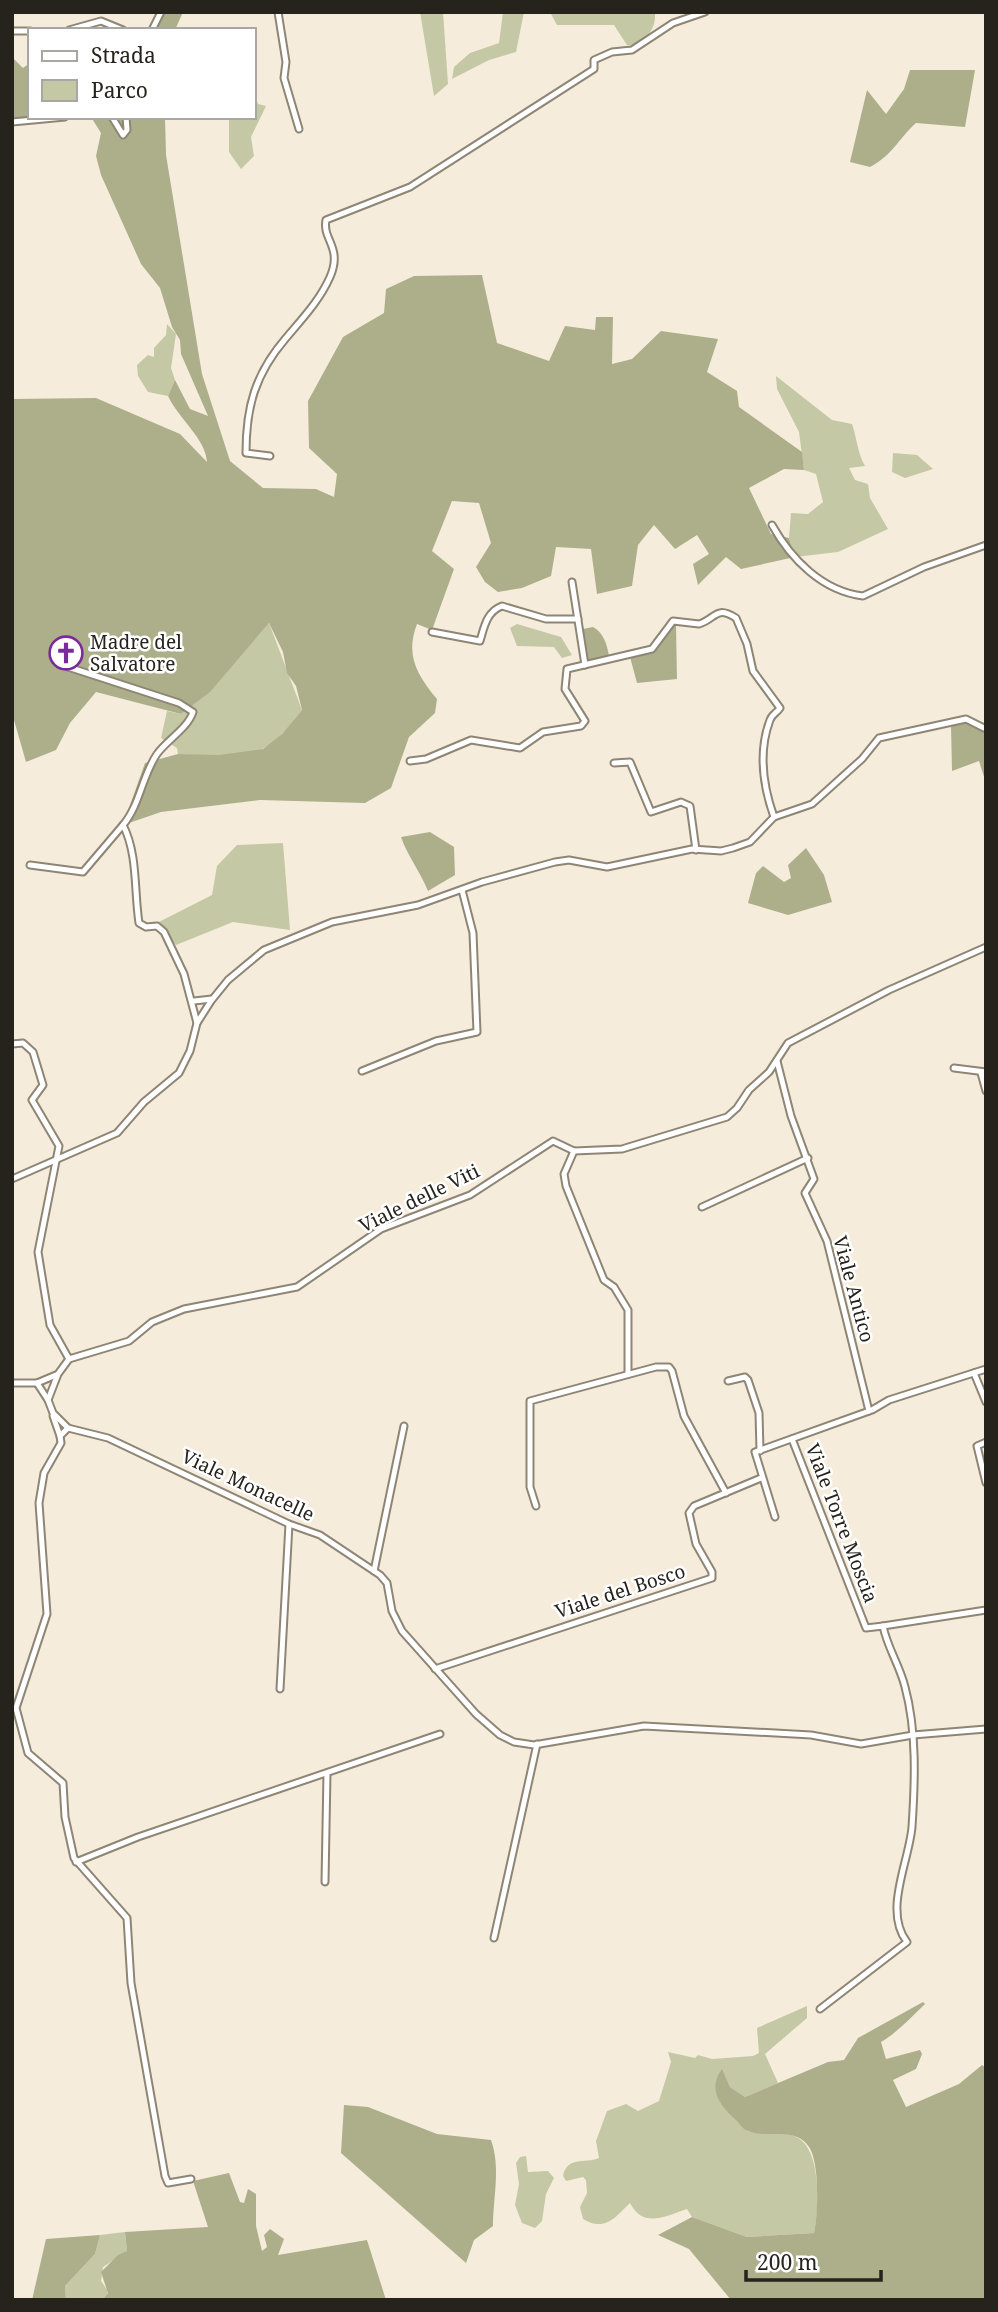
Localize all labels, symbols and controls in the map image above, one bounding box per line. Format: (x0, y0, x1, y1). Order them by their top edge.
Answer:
legend (28, 28, 256, 119)
text: Strada (91, 41, 156, 69)
text: Parco (91, 76, 148, 104)
place label: Madre del Salvatore (90, 629, 182, 677)
church icon: Madre del Salvatore (47, 634, 85, 672)
street label: Viale delle Viti (354, 1158, 484, 1238)
street label: Viale Antico (827, 1233, 881, 1345)
street label: Viale Torre Moscia (800, 1440, 884, 1606)
street label: Viale Monacelle (177, 1443, 319, 1527)
street label: Viale del Bosco (552, 1558, 688, 1624)
scale bar (746, 2238, 881, 2282)
text: 200 m (757, 2248, 818, 2276)

